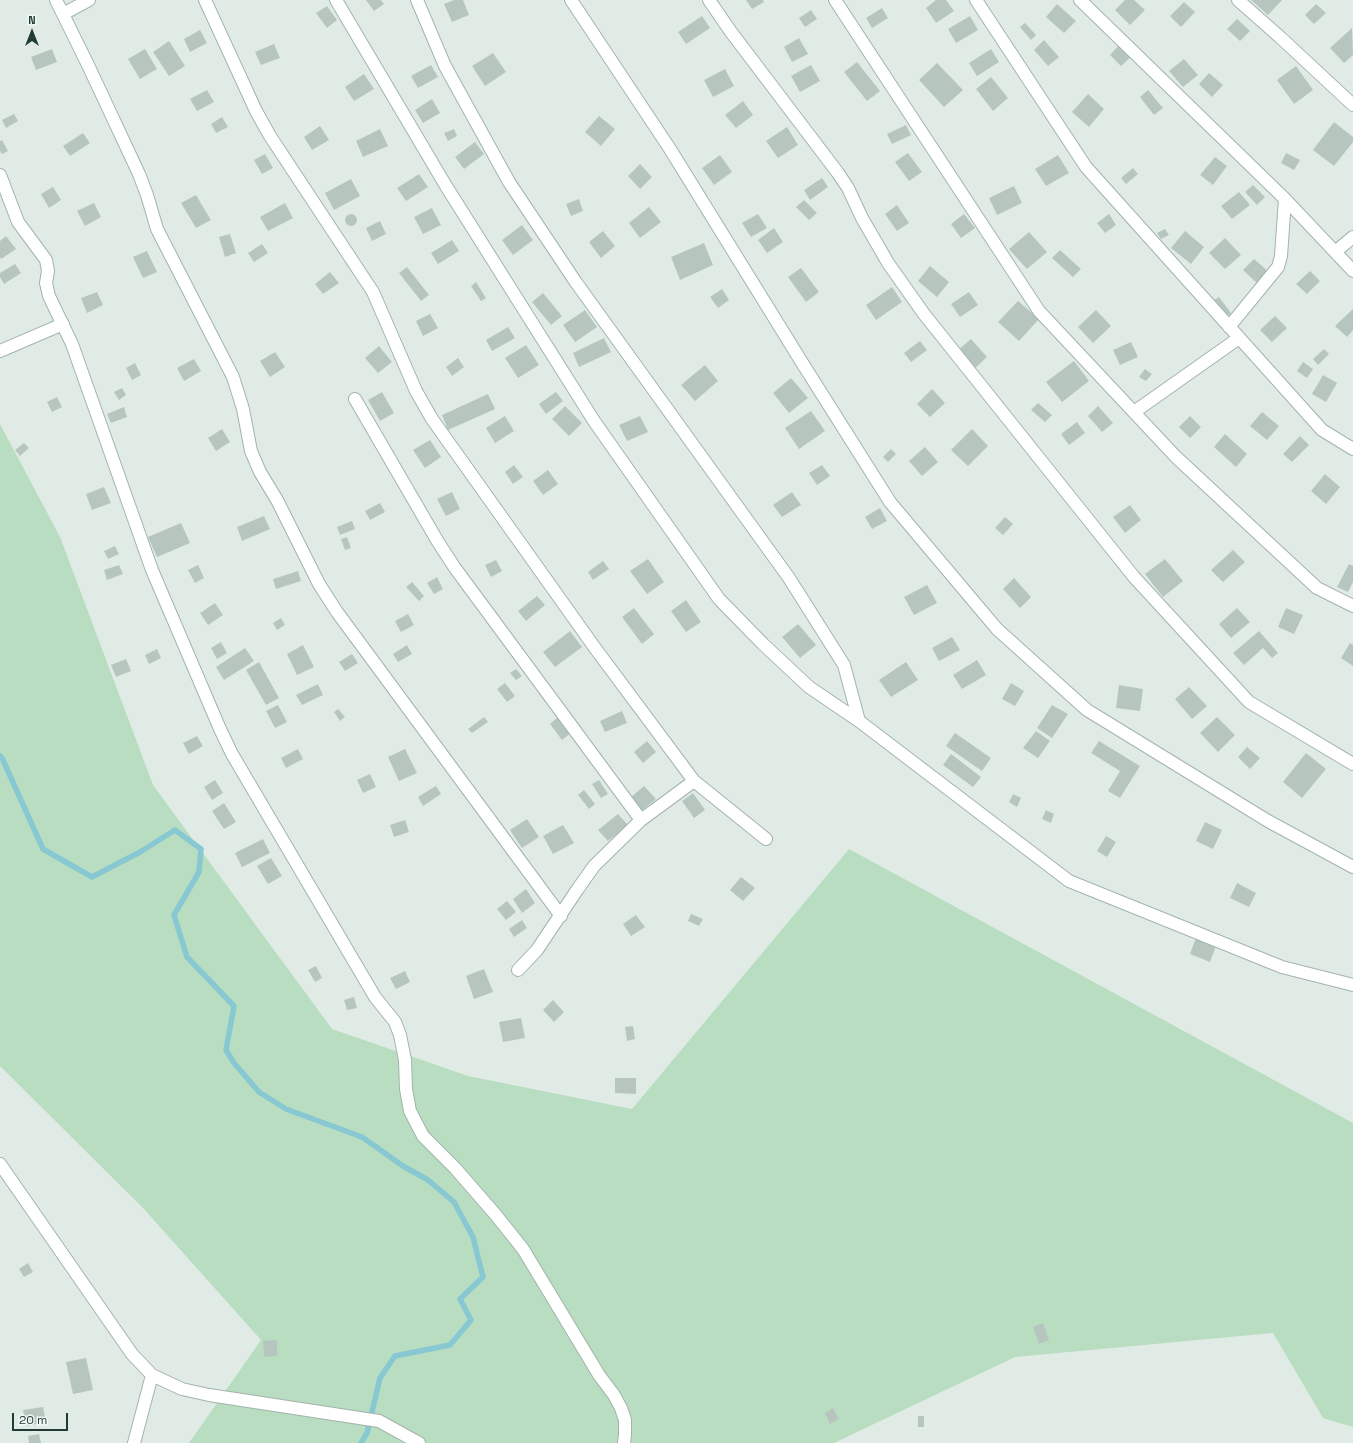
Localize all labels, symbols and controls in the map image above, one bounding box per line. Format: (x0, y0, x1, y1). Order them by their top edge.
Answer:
north arrow (12, 12, 52, 52)
text: N (28, 13, 36, 27)
scale bar (14, 1405, 70, 1431)
text: 20 m (19, 1412, 47, 1428)

